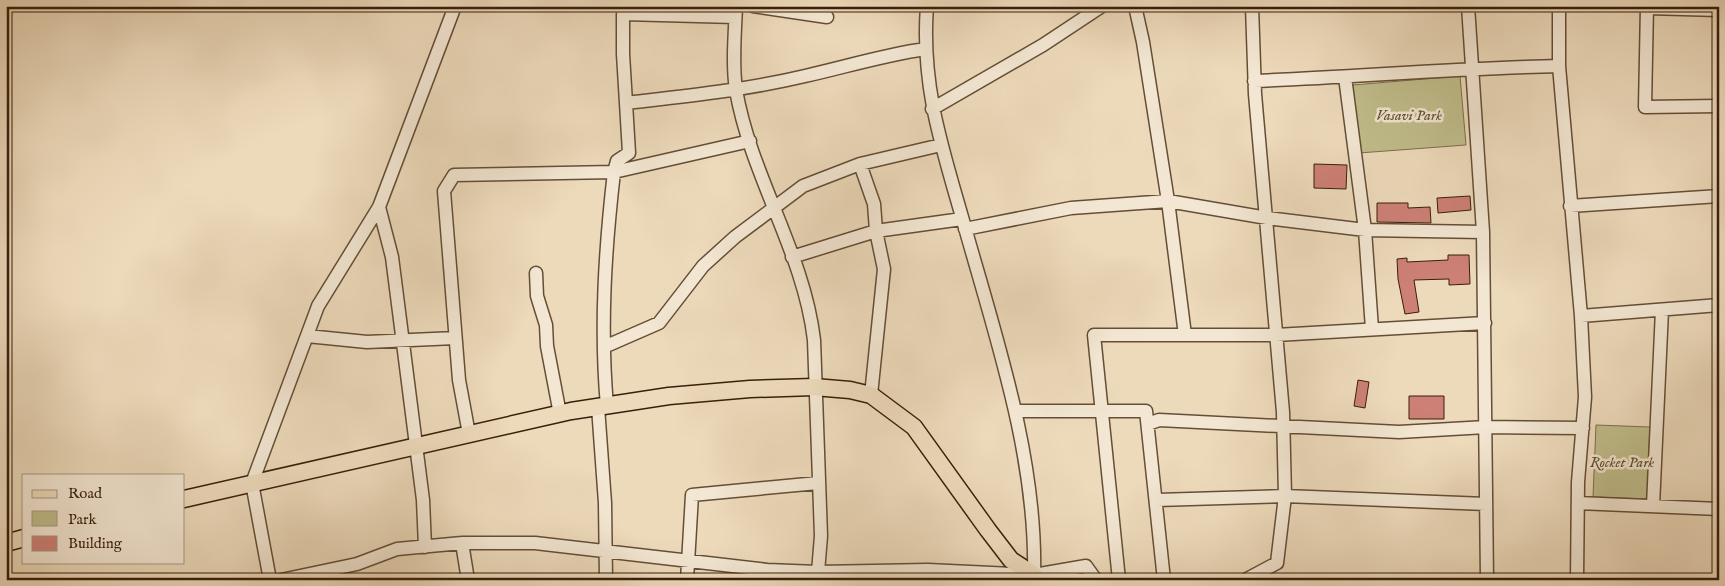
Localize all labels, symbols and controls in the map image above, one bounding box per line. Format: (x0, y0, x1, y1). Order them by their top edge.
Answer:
park label: Vasavi Park (1376, 106, 1442, 125)
park label: Rocket Park (1590, 453, 1654, 472)
legend (22, 474, 185, 564)
text: Road (68, 484, 103, 503)
text: Park (68, 510, 98, 529)
text: Building (68, 534, 123, 553)

